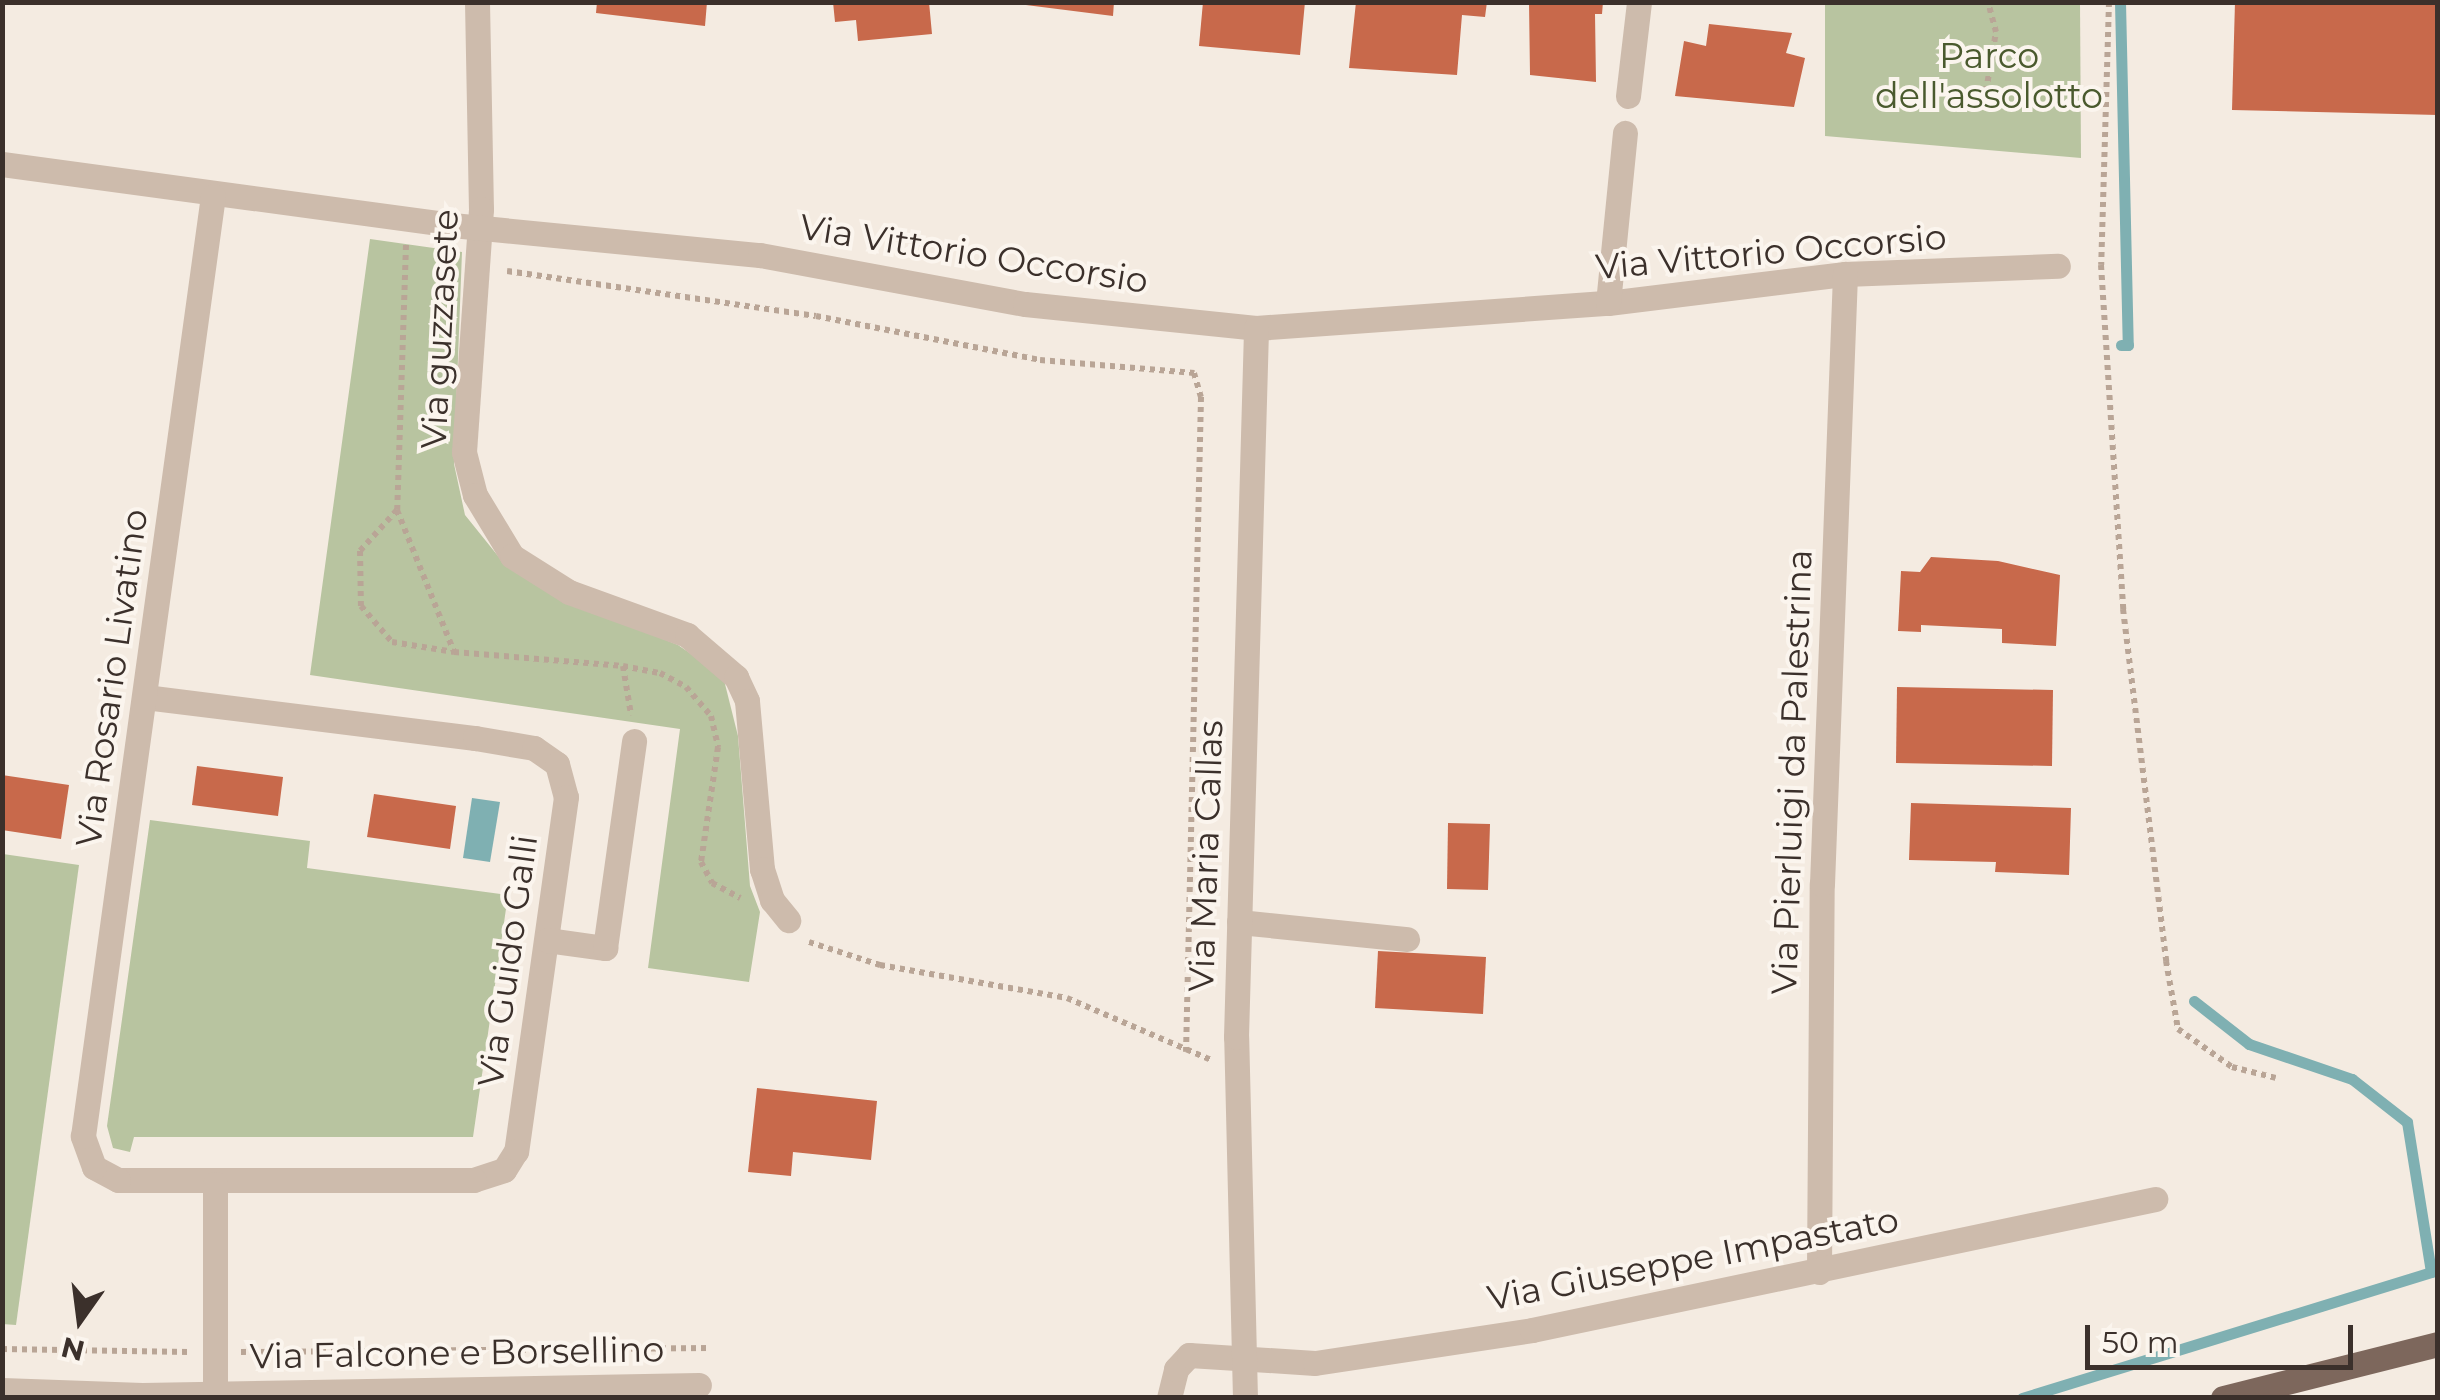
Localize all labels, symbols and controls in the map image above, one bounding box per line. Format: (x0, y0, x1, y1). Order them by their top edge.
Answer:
park label: Parco dell'assolotto (1875, 35, 2103, 117)
street label: Via Vittorio Occorsio (797, 206, 1151, 302)
street label: Via guzzasete (413, 208, 467, 450)
street label: Via Vittorio Occorsio (1594, 216, 1948, 288)
street label: Via Rosario Livatino (68, 506, 156, 850)
street label: Via Pierluigi da Palestrina (1763, 549, 1821, 995)
street label: Via Maria Callas (1180, 719, 1232, 993)
street label: Via Guido Galli (470, 832, 546, 1090)
street label: Via Giuseppe Impastato (1484, 1199, 1902, 1319)
north arrow (30, 1270, 130, 1370)
scale bar (2090, 1305, 2358, 1367)
text: 50 m (2102, 1324, 2179, 1361)
street label: Via Falcone e Borsellino (249, 1328, 665, 1378)
text: N (58, 1330, 88, 1368)

